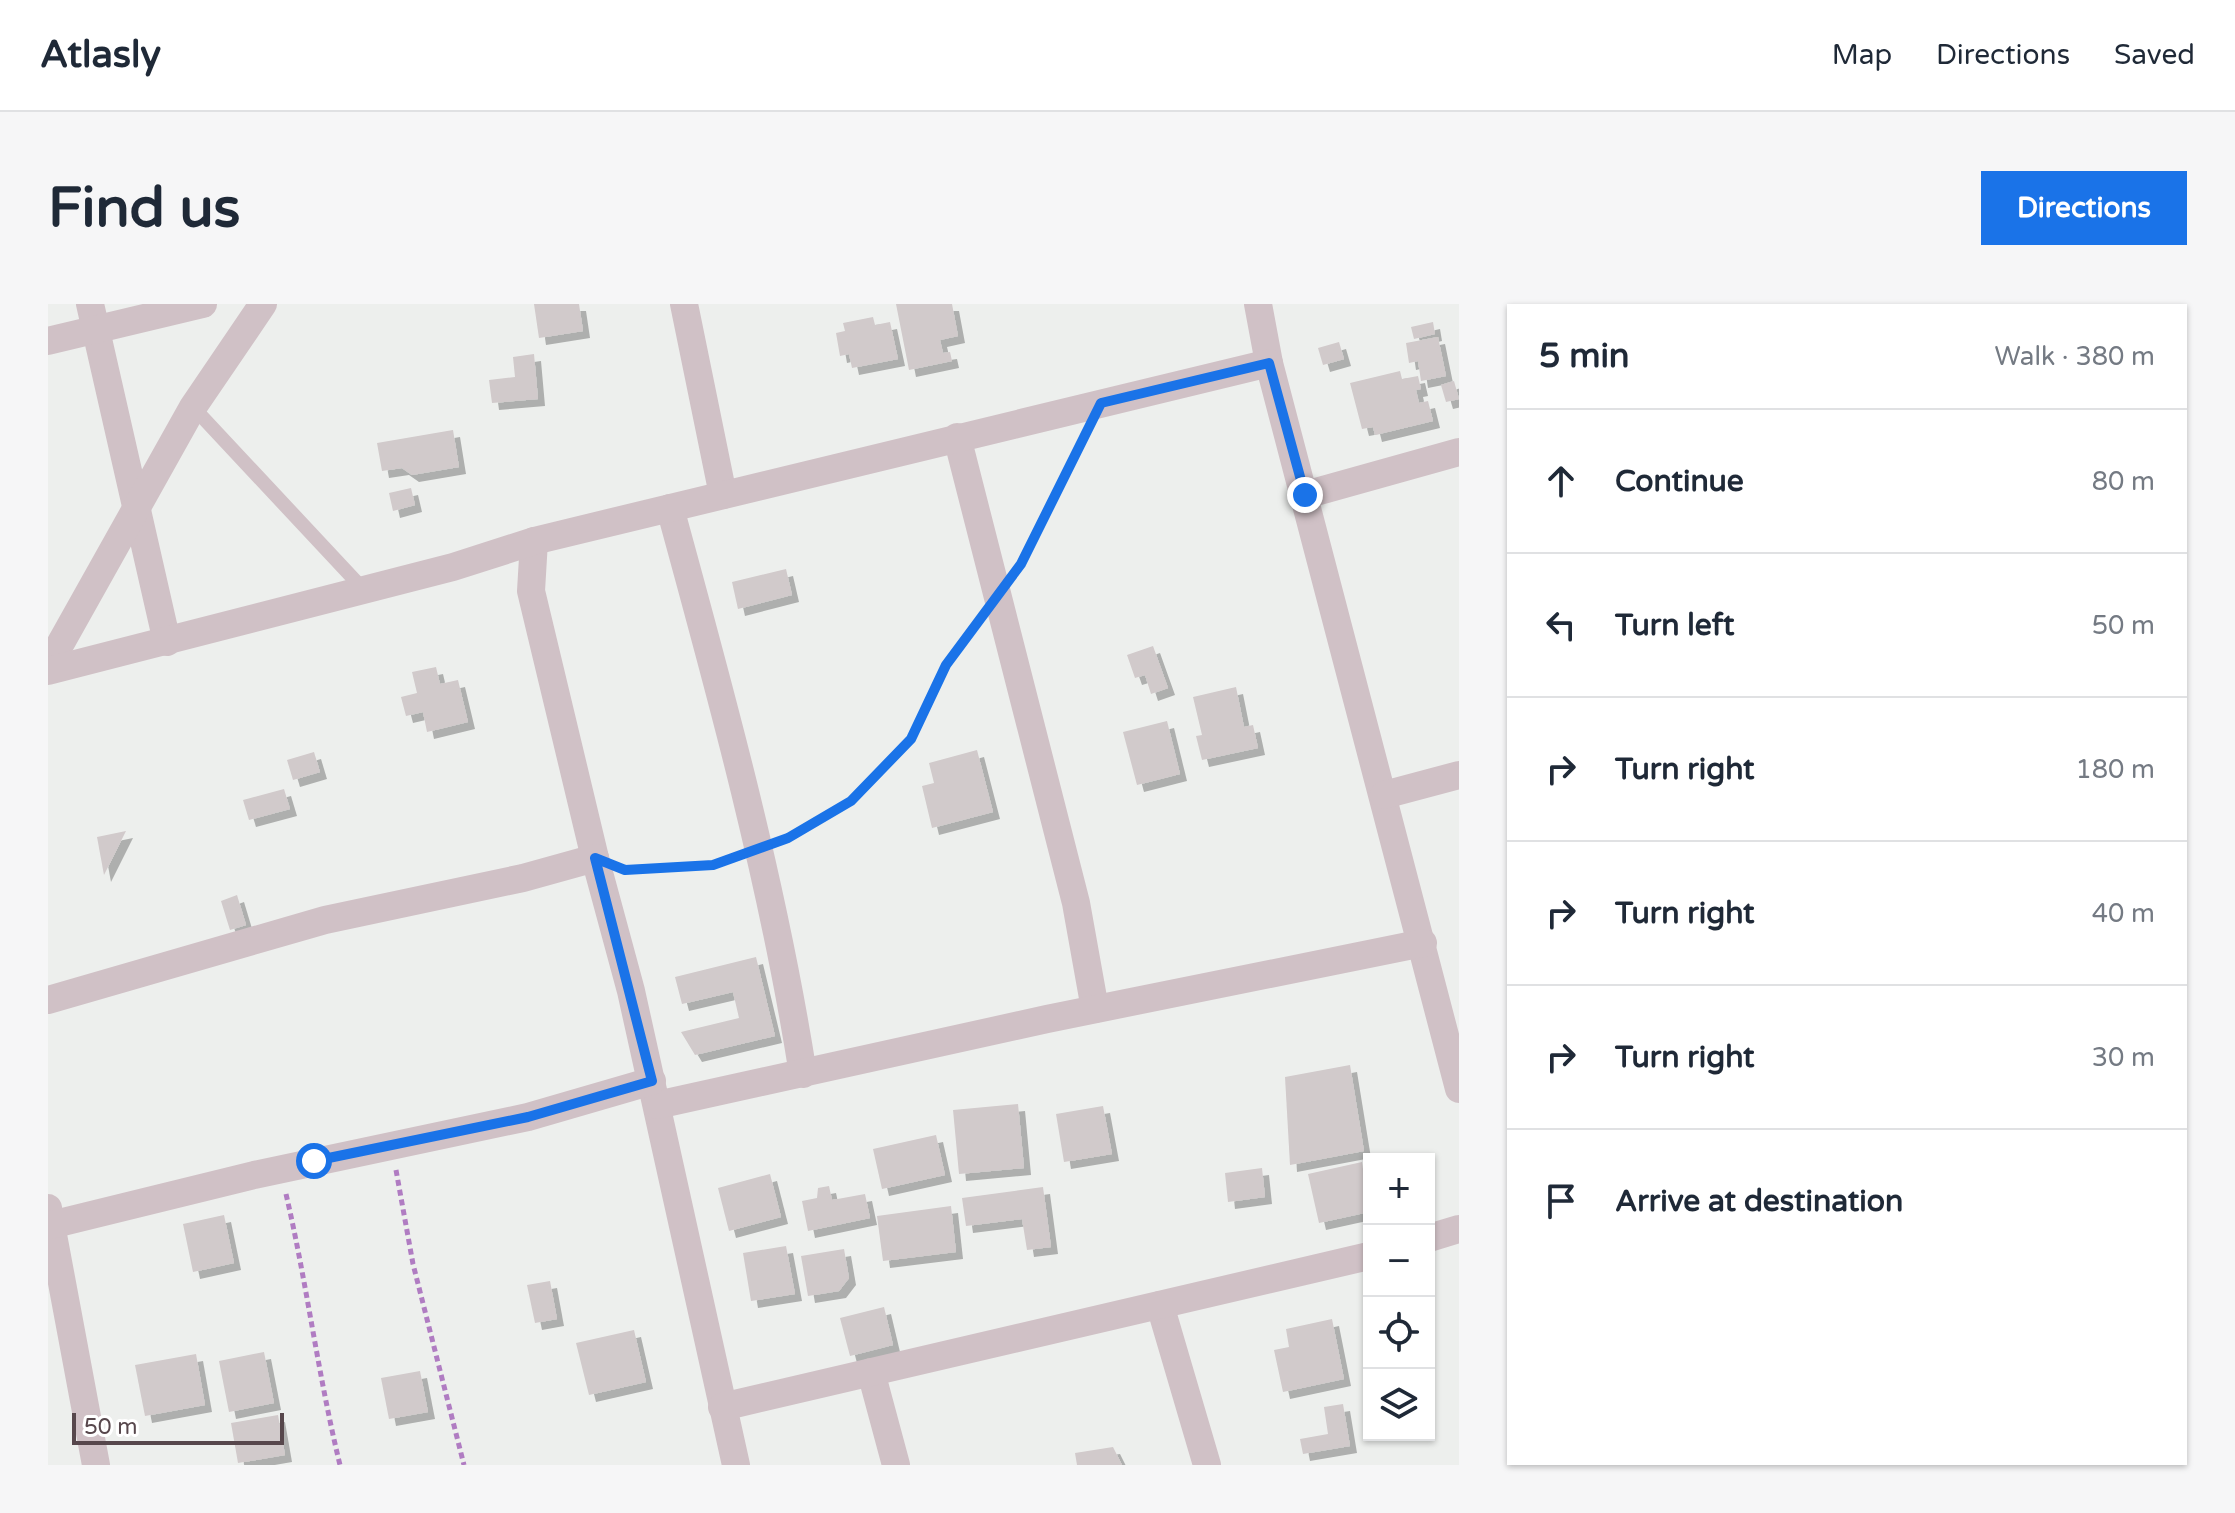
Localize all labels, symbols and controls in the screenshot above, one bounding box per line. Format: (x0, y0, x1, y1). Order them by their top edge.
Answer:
text: Atlasly (40, 32, 161, 78)
text: Map (1832, 38, 1892, 72)
text: Directions (1936, 38, 2070, 72)
text: Saved (2114, 38, 2195, 72)
button: Directions (1981, 171, 2187, 245)
text: Find us (48, 175, 240, 242)
text: 5 min (1539, 336, 1630, 377)
text: Walk · 380 m (1995, 341, 2155, 372)
icon: ahead (1539, 459, 1583, 503)
text: Continue (1615, 463, 1744, 500)
text: 80 m (2092, 466, 2155, 497)
route end (1287, 477, 1323, 513)
icon: left (1539, 603, 1583, 647)
text: Turn left (1615, 607, 1734, 644)
text: 50 m (2092, 610, 2155, 641)
icon: right (1539, 747, 1583, 791)
text: Turn right (1615, 751, 1755, 788)
text: 180 m (2075, 754, 2155, 785)
icon: right (1539, 891, 1583, 935)
text: Turn right (1615, 895, 1755, 932)
text: 40 m (2092, 898, 2155, 929)
icon: right (1539, 1035, 1583, 1079)
text: Turn right (1615, 1039, 1755, 1076)
text: 30 m (2092, 1042, 2155, 1073)
route start (296, 1143, 332, 1179)
map controls (1363, 1153, 1435, 1441)
button: + (1363, 1153, 1435, 1225)
icon: arrive (1539, 1179, 1583, 1223)
text: Arrive at destination (1615, 1183, 1903, 1220)
button: − (1363, 1225, 1435, 1297)
button: locate (1363, 1297, 1435, 1369)
button: layers (1363, 1369, 1435, 1441)
scale bar (72, 1409, 284, 1445)
text: 50 m (84, 1414, 138, 1440)

